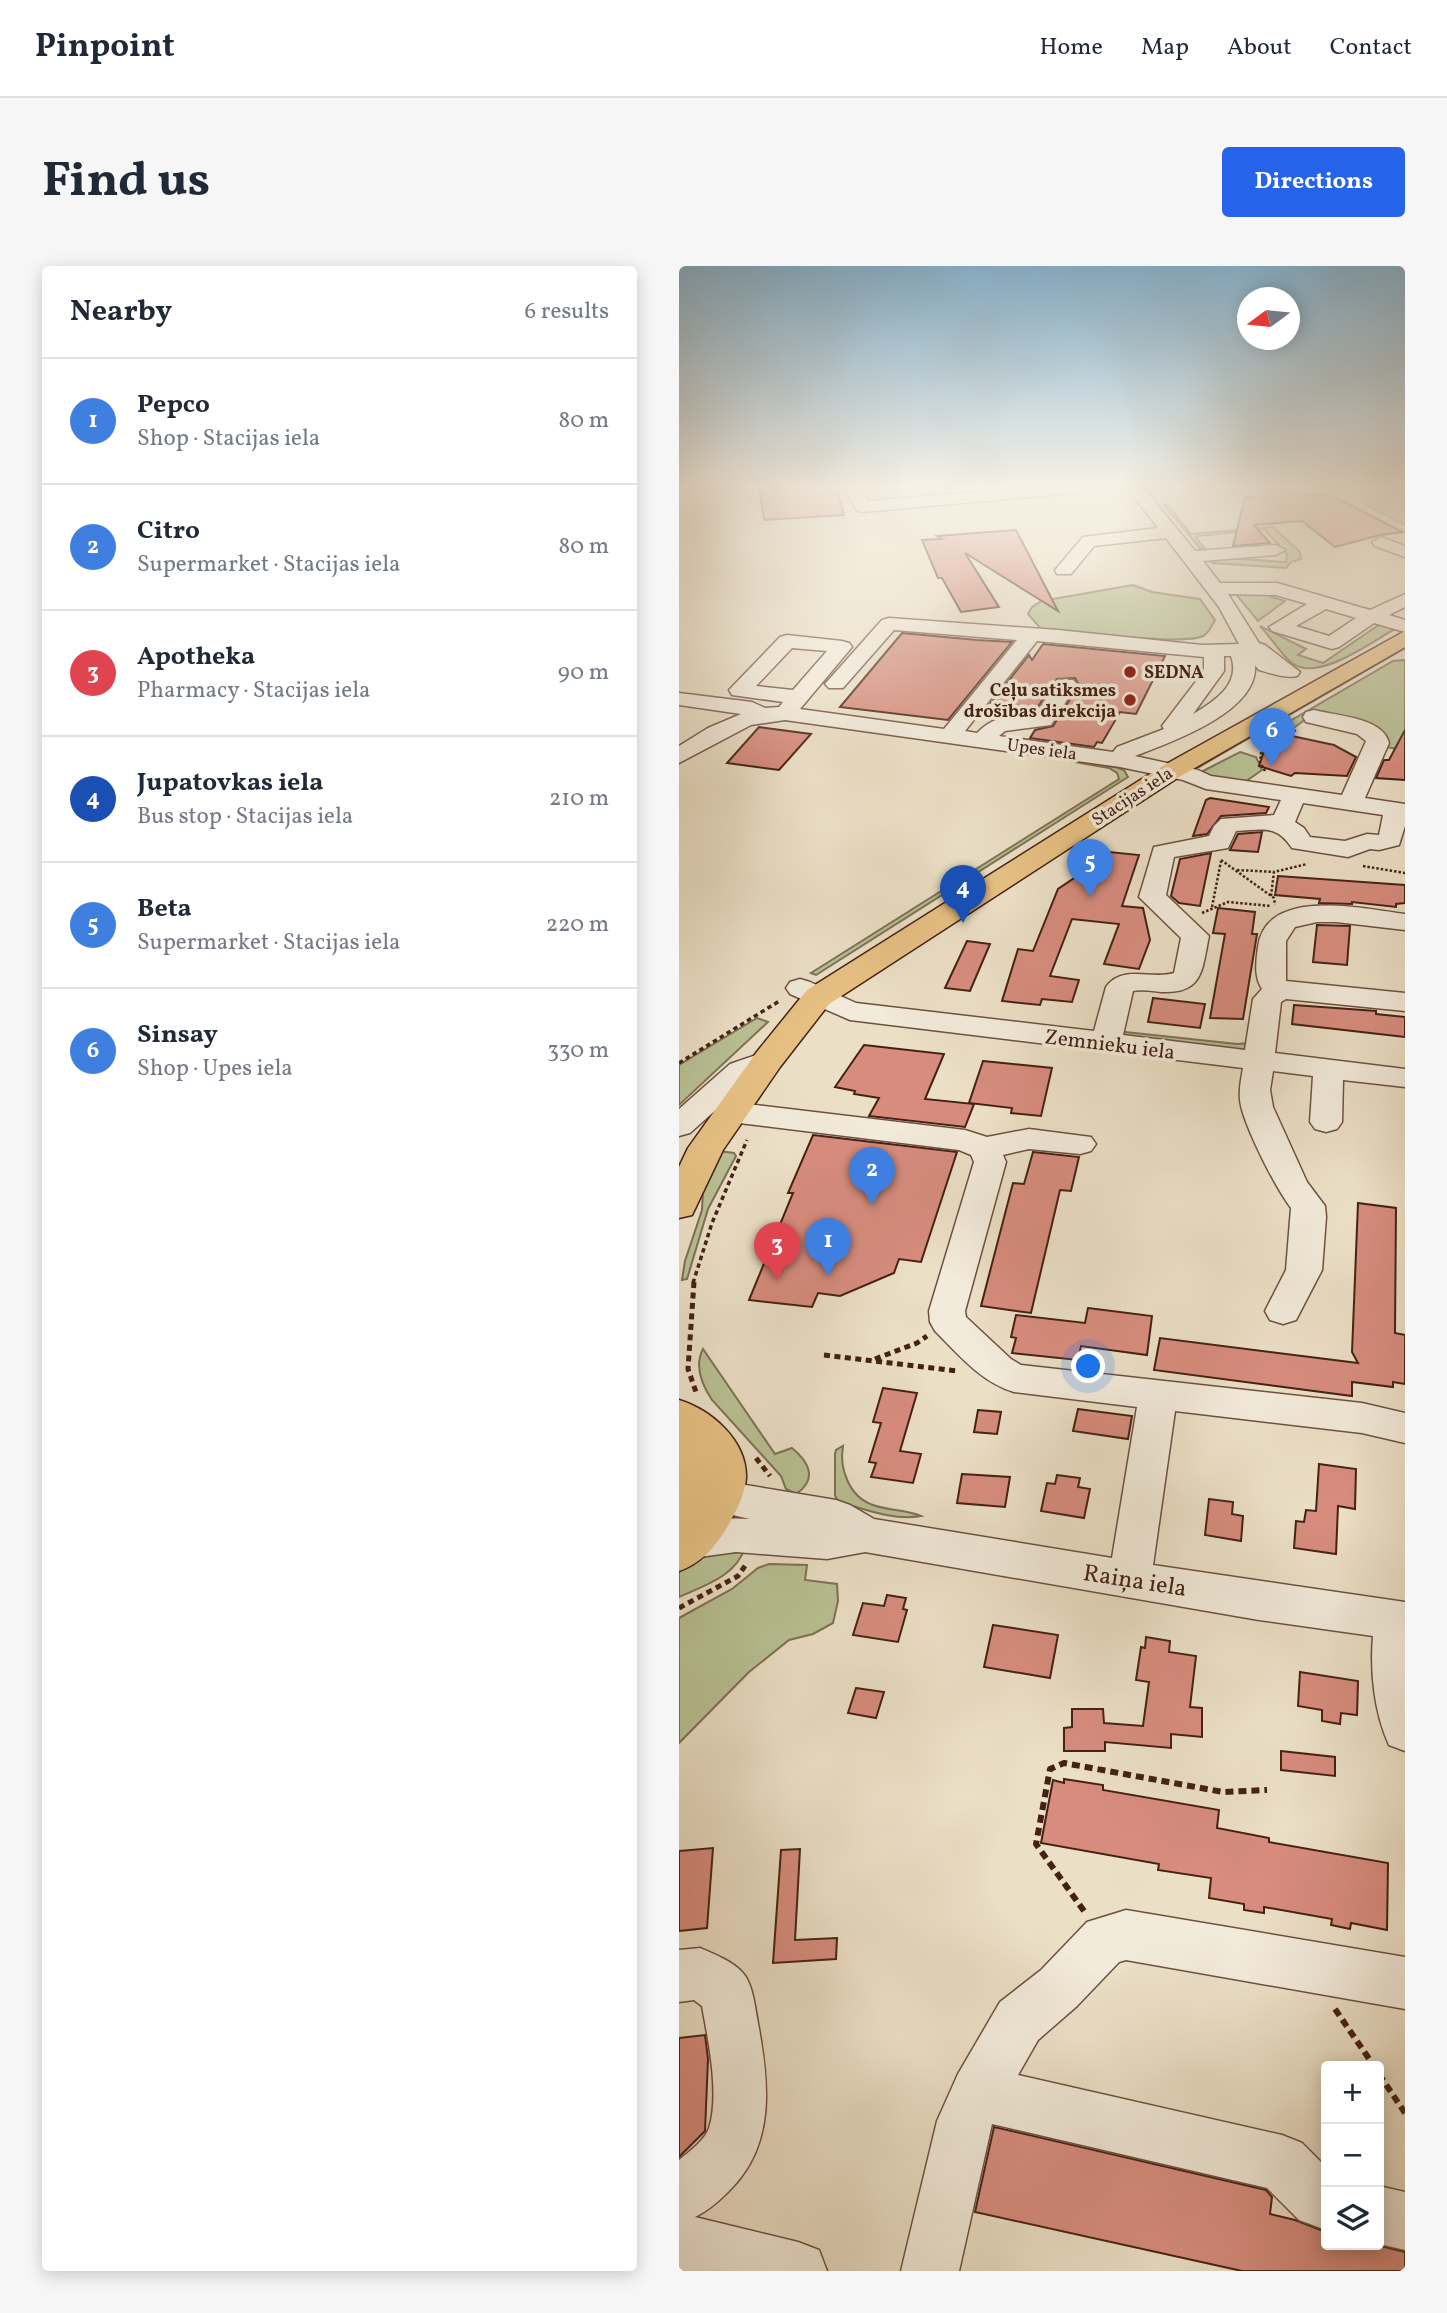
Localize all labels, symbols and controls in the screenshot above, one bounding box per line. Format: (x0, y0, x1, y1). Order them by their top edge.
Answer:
text: Pinpoint (35, 25, 175, 71)
text: Home (1039, 31, 1103, 65)
text: Map (1141, 31, 1189, 65)
text: About (1227, 31, 1292, 65)
text: Contact (1330, 31, 1412, 65)
button: Directions (1222, 147, 1405, 217)
text: Find us (42, 148, 210, 217)
north arrow (1237, 287, 1300, 350)
text: Nearby (70, 291, 172, 333)
text: 6 results (525, 296, 609, 328)
text: Pepco (137, 387, 210, 423)
text: 1 (88, 405, 98, 437)
text: 80 m (559, 405, 609, 437)
text: Shop · Stacijas iela (137, 423, 320, 455)
text: Citro (137, 513, 200, 549)
text: 2 (87, 531, 99, 563)
text: 80 m (559, 531, 609, 563)
text: Supermarket · Stacijas iela (137, 549, 400, 581)
text: Apotheka (137, 639, 255, 675)
text: 3 (87, 657, 99, 689)
text: 90 m (558, 657, 609, 689)
place label: SEDNA (1144, 661, 1204, 686)
marker: SEDNA (1122, 664, 1138, 680)
text: Pharmacy · Stacijas iela (137, 675, 370, 707)
place label: Ceļu satiksmes drošības direkcija (964, 679, 1116, 725)
marker: Ceļu satiksmes drošības direkcija (1122, 692, 1138, 708)
pin: 6 (1249, 708, 1295, 766)
street label: Upes iela (1005, 733, 1079, 768)
street label: Stacijas iela (1087, 762, 1178, 833)
text: Jupatovkas iela (137, 765, 323, 801)
text: 4 (86, 783, 100, 815)
text: 210 m (549, 783, 609, 815)
text: Bus stop · Stacijas iela (137, 801, 353, 833)
pin: 5 (1067, 839, 1113, 897)
pin: 4 (940, 865, 986, 923)
text: Beta (137, 891, 192, 927)
text: 5 (87, 909, 99, 941)
text: 220 m (546, 909, 609, 941)
text: Supermarket · Stacijas iela (137, 927, 400, 959)
text: Sinsay (137, 1017, 218, 1053)
street label: Zemnieku iela (1043, 1023, 1177, 1068)
text: 6 (87, 1035, 99, 1067)
text: 330 m (547, 1035, 609, 1067)
text: Shop · Upes iela (137, 1053, 293, 1085)
pin: 2 (849, 1147, 895, 1205)
pin: 1 (805, 1218, 851, 1276)
pin: 3 (754, 1222, 800, 1280)
your location (1071, 1349, 1105, 1383)
street label: Raiņa iela (1080, 1557, 1189, 1607)
map controls (1321, 2061, 1384, 2250)
button: + (1321, 2061, 1384, 2124)
button: − (1321, 2124, 1384, 2187)
button: layers (1321, 2187, 1384, 2250)

